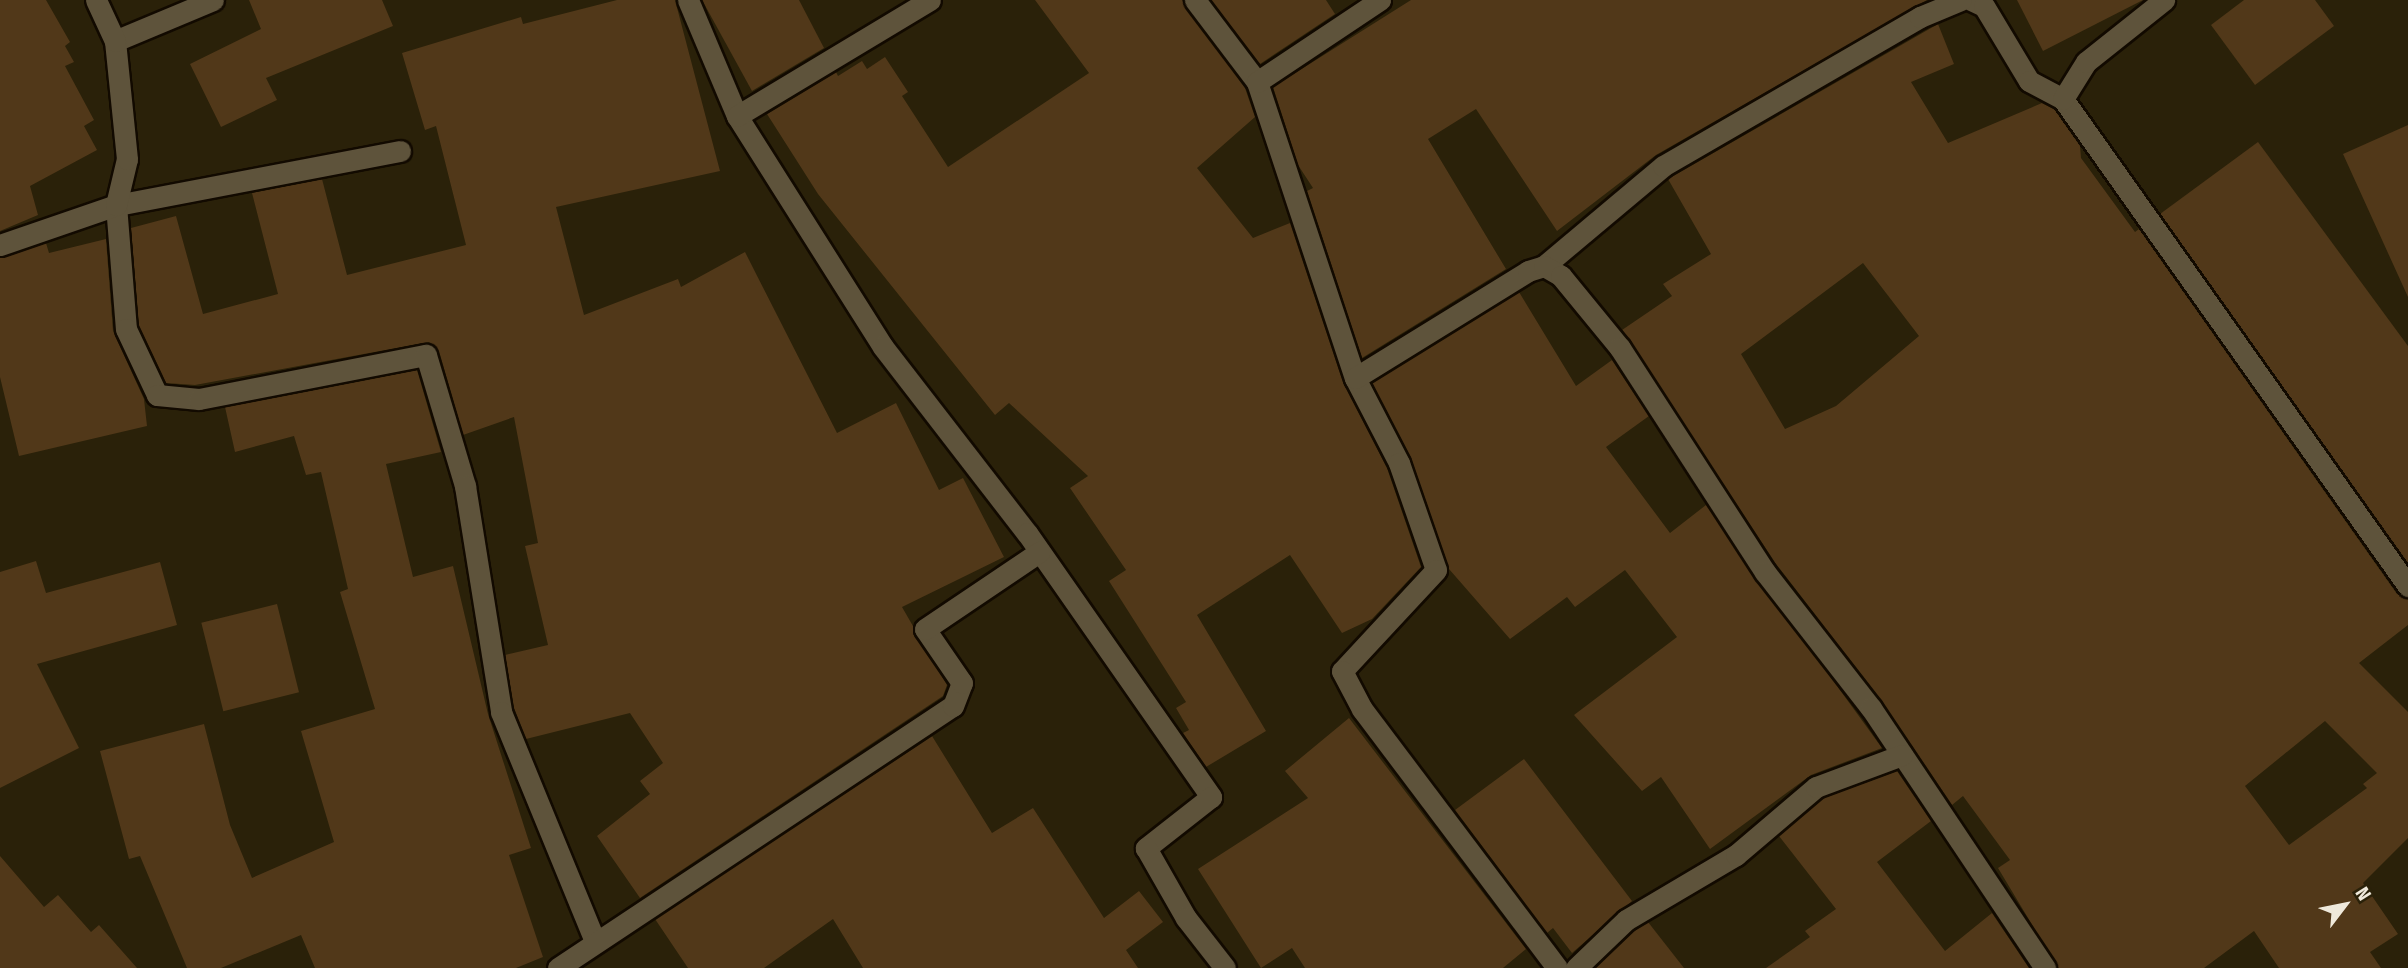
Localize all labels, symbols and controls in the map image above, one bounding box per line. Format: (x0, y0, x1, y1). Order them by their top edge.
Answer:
north arrow (2310, 870, 2380, 940)
text: N (2350, 883, 2376, 905)

